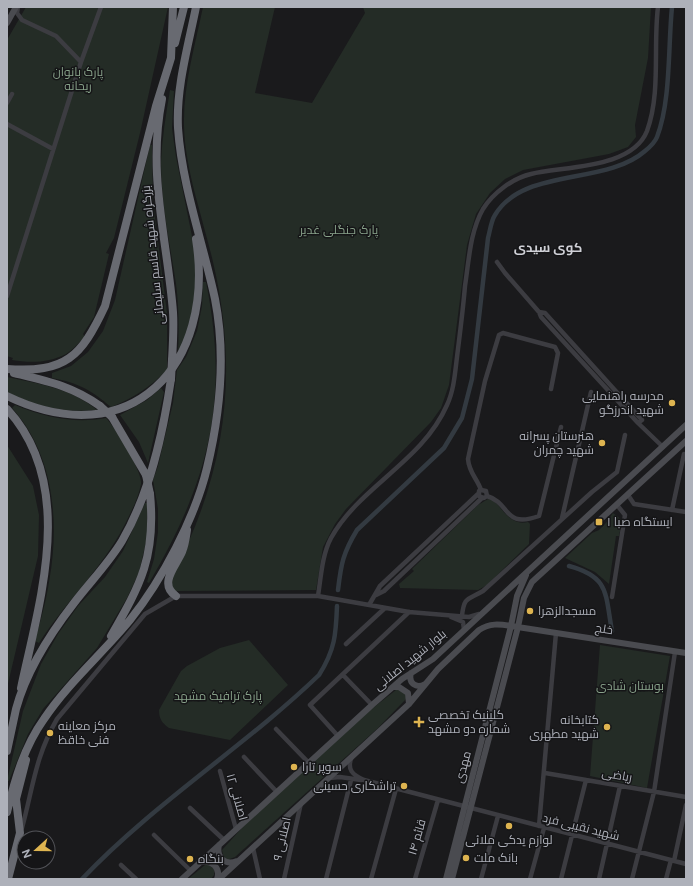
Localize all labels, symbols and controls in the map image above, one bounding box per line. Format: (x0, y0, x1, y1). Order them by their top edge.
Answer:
park label: پارک بانوان ریحانه (53, 65, 104, 93)
street label: بزرگراه شهید قاسم سلیمانی (139, 185, 168, 325)
park label: پارک جنگلی غدیر (299, 223, 379, 239)
district label: کوی سیدی (514, 240, 582, 256)
place label: مدرسه راهنمایی شهید اندرزگو (582, 389, 664, 417)
marker: مدرسه راهنمایی شهید اندرزگو (667, 398, 677, 408)
place label: هنرستان پسرانه شهید چمران (519, 429, 594, 459)
marker: هنرستان پسرانه شهید چمران (597, 438, 607, 448)
place label: ایستگاه صبا ۱ (607, 515, 673, 529)
marker: ایستگاه صبا ۱ (594, 517, 604, 527)
place label: مسجدالزهرا (538, 604, 596, 618)
marker: مسجدالزهرا (525, 606, 535, 616)
street label: خلج (594, 621, 614, 638)
street label: بلوار شهید اصلانی (371, 627, 449, 693)
park label: بوستان شادی (596, 679, 664, 693)
park label: پارک ترافیک مشهد (174, 689, 263, 705)
place label: کلینیک تخصصی شمار‌ه دو مشهد (428, 708, 510, 736)
place label: کتابخانه شهید مطهری (529, 713, 599, 741)
marker: کلینیک تخصصی شمار‌ه دو مشهد (413, 716, 425, 728)
place label: مرکز معاینه فنی خاقظ (58, 719, 116, 747)
marker: کتابخانه شهید مطهری (602, 722, 612, 732)
marker: مرکز معاینه فنی خاقظ (45, 728, 55, 738)
street label: مهدی (452, 749, 474, 785)
place label: سوپر تارا (302, 760, 342, 776)
marker: سوپر تارا (289, 762, 299, 772)
street label: ریاضی (601, 765, 633, 785)
street label: اصلانی ۱۲ (224, 772, 250, 822)
place label: تراشکاری حسینی (313, 779, 397, 793)
marker: تراشکاری حسینی (399, 781, 409, 791)
street label: شهید نقیبی فرد (541, 811, 621, 843)
street label: اصلانی ۹ (270, 816, 294, 862)
street label: قائم ۱۴ (405, 818, 430, 857)
marker: لوازم یدکی ملائی (504, 821, 514, 831)
north arrow (16, 830, 56, 870)
place label: لوازم یدکی ملائی (465, 833, 553, 848)
text: N (20, 847, 34, 860)
place label: بانک ملت (474, 851, 518, 865)
place label: بنگاه (198, 852, 224, 866)
marker: بانک ملت (461, 853, 471, 863)
marker: بنگاه (185, 854, 195, 864)

